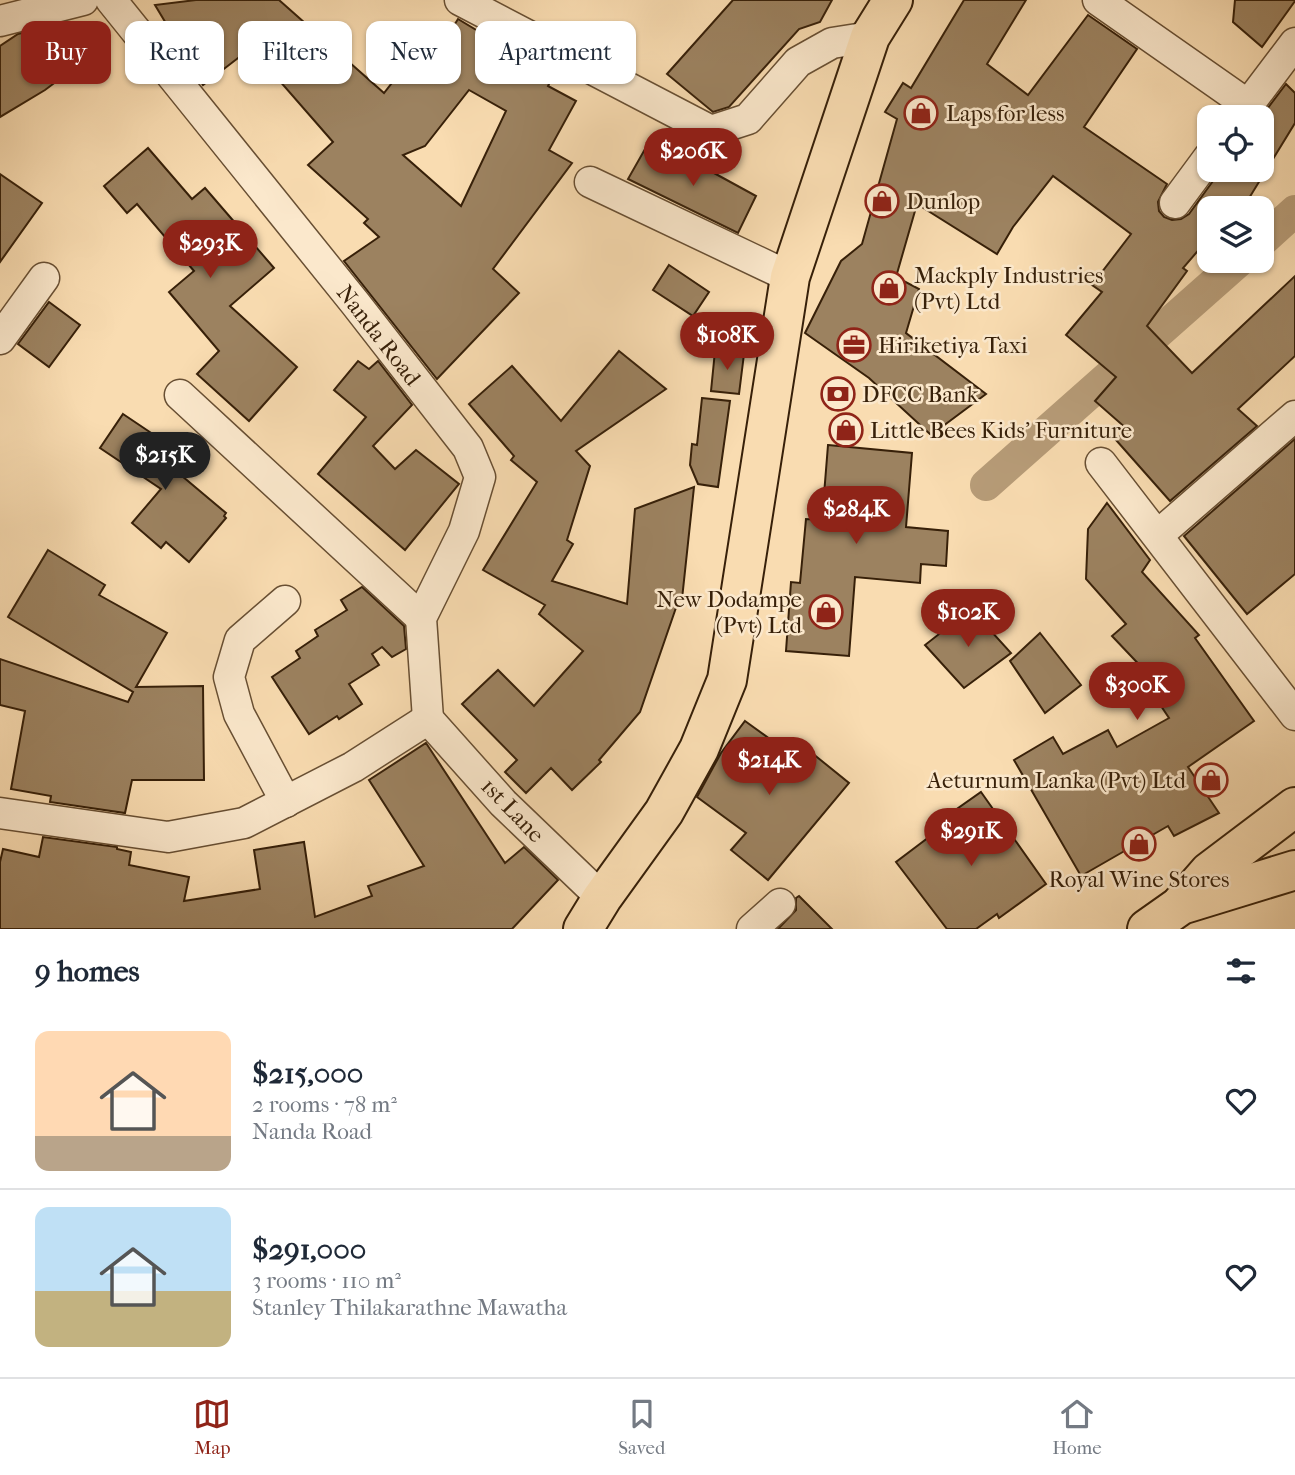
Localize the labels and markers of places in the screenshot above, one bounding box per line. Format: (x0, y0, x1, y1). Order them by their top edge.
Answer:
shop icon: Laps for less (902, 94, 940, 132)
place label: Laps for less (946, 100, 1064, 127)
pin: $206K (644, 128, 742, 188)
shop icon: Dunlop (863, 182, 901, 220)
place label: Dunlop (906, 188, 980, 215)
pin: $293K (161, 220, 259, 280)
place label: Mackply Industries (Pvt) Ltd (914, 262, 1104, 315)
shop icon: Mackply Industries (Pvt) Ltd (870, 269, 908, 307)
pin: $108K (678, 312, 776, 372)
office icon: Hiriketiya Taxi (835, 326, 873, 364)
place label: Hiriketiya Taxi (878, 332, 1028, 359)
bank icon: DFCC Bank (819, 375, 857, 413)
place label: DFCC Bank (862, 381, 979, 408)
shop icon: Little Bees Kids' Furniture (827, 411, 865, 449)
place label: Little Bees Kids' Furniture (870, 417, 1132, 444)
pin: $215K (116, 433, 214, 492)
pin: $284K (807, 486, 905, 546)
place label: New Dodampe (Pvt) Ltd (656, 586, 802, 639)
pin: $102K (919, 590, 1017, 649)
shop icon: New Dodampe (Pvt) Ltd (807, 593, 845, 631)
pin: $300K (1088, 662, 1186, 722)
pin: $214K (720, 738, 818, 797)
shop icon: Aeturnum Lanka (Pvt) Ltd (1192, 761, 1230, 799)
place label: Aeturnum Lanka (Pvt) Ltd (926, 767, 1186, 794)
pin: $291K (922, 808, 1020, 868)
shop icon: Royal Wine Stores (1120, 825, 1158, 863)
place label: Royal Wine Stores (1048, 866, 1230, 893)

